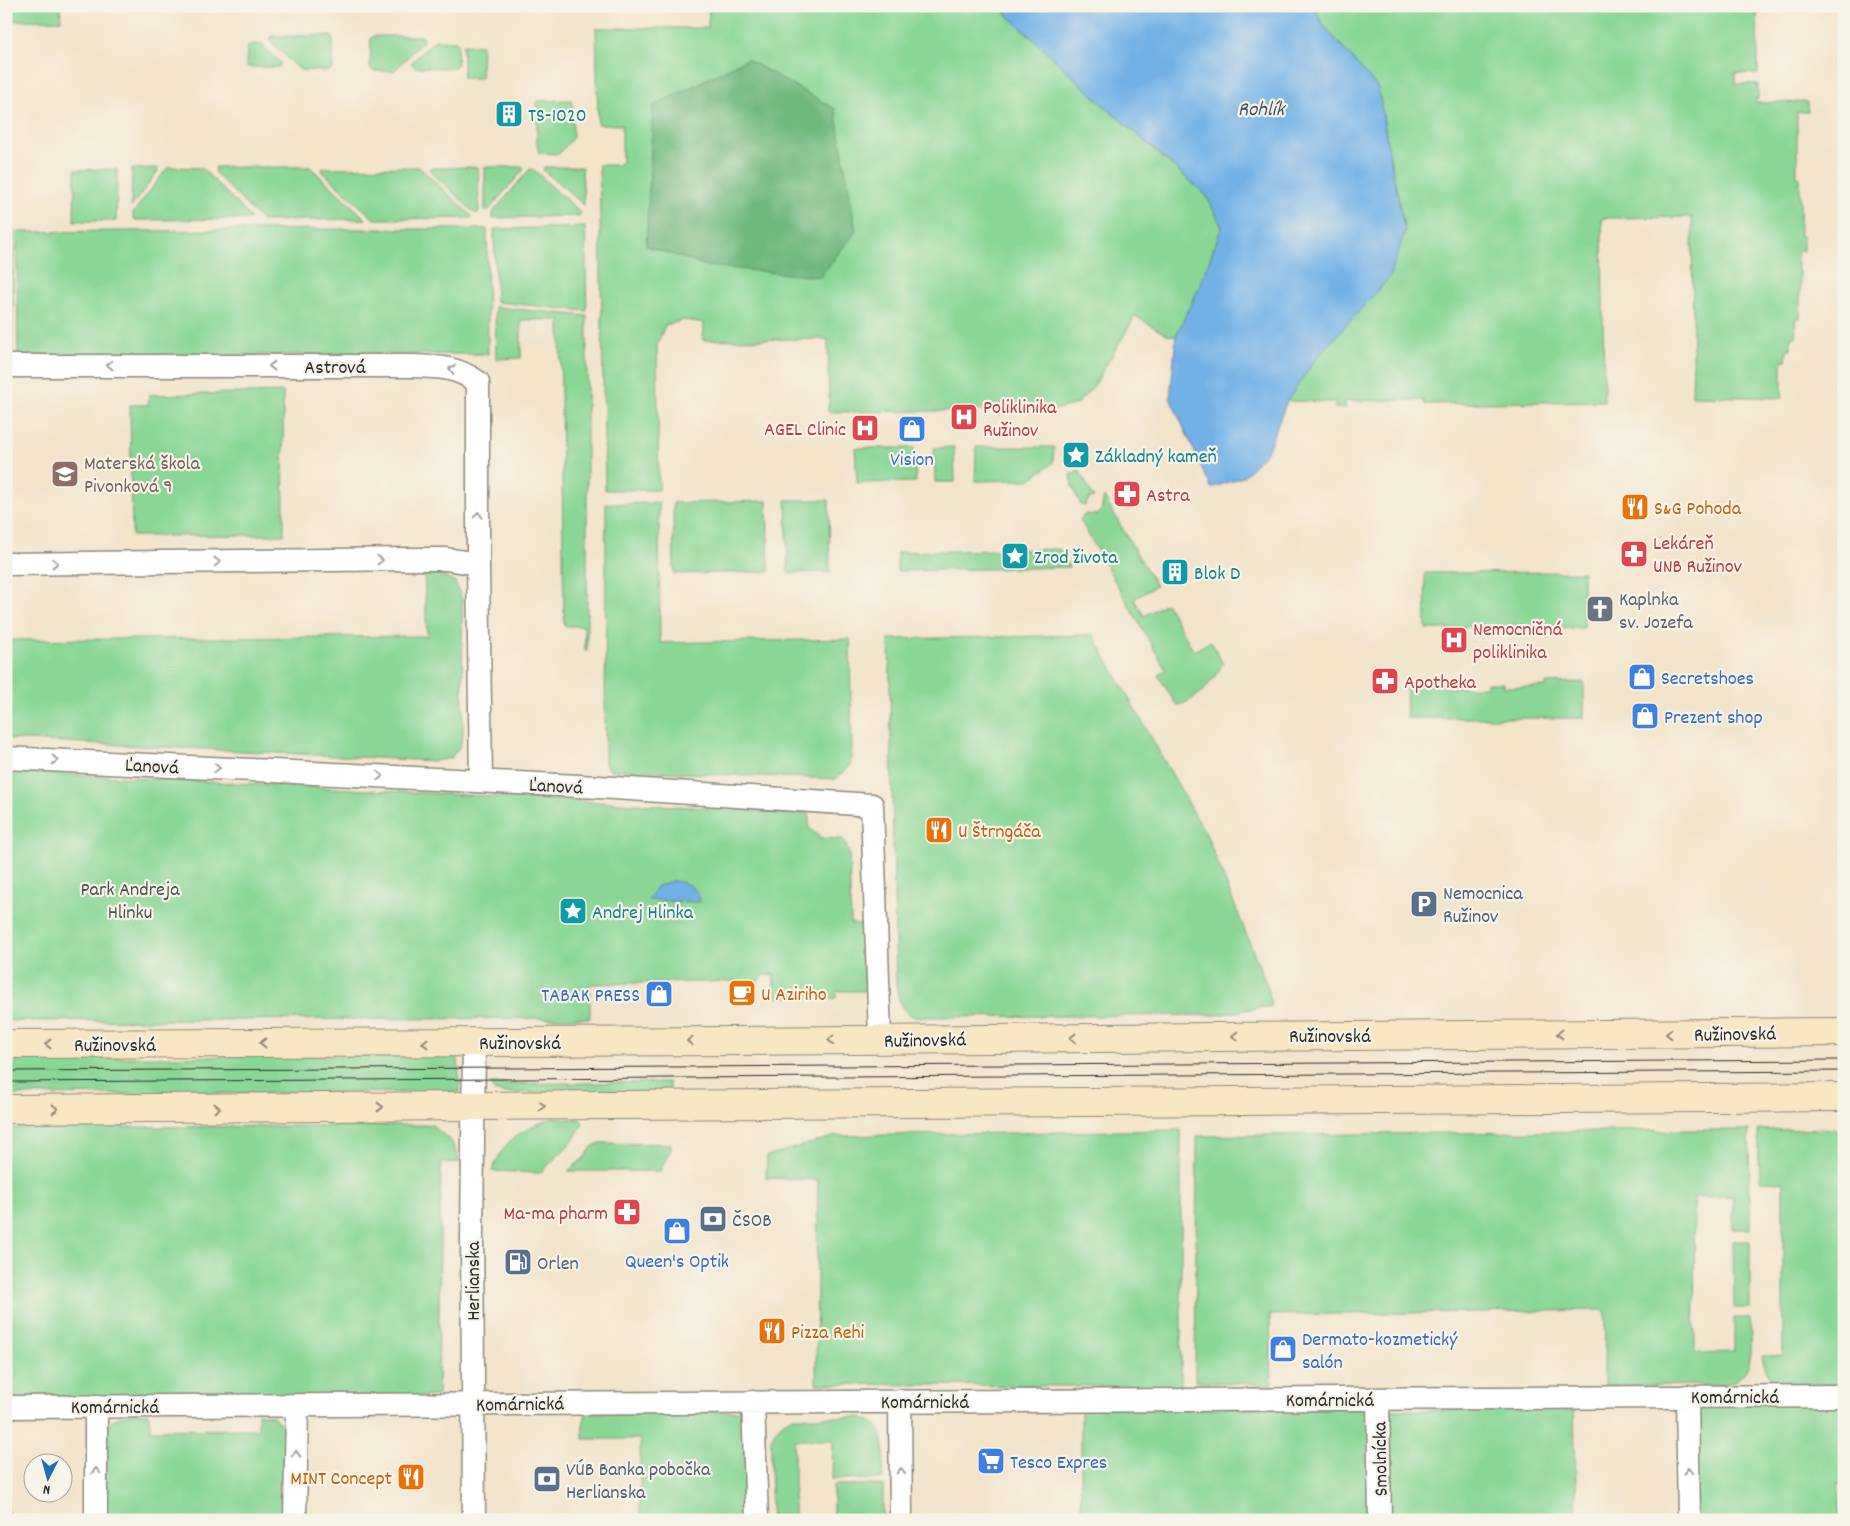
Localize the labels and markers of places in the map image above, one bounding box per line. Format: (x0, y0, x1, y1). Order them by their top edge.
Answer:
building icon: TS-1020 (494, 99, 524, 129)
place label: TS-1020 (528, 103, 587, 131)
place label: Poliklinika Ružinov (983, 395, 1057, 446)
hospital icon: Poliklinika Ružinov (949, 402, 979, 432)
hospital icon: AGEL Clinic (850, 413, 880, 443)
shop icon: Vision (897, 414, 927, 444)
place label: AGEL Clinic (764, 417, 846, 445)
place icon: Základný kameň (1061, 440, 1091, 470)
place label: Základný kameň (1095, 444, 1217, 472)
place label: Vision (890, 447, 934, 475)
place label: Materská škola Pivonková 9 (84, 451, 200, 502)
school or university icon: Materská škola Pivonková 9 (50, 459, 80, 489)
pharmacy icon: Astra (1112, 479, 1142, 509)
place label: Astra (1146, 483, 1190, 511)
restaurant icon: S&G Pohoda (1620, 492, 1650, 522)
place label: S&G Pohoda (1654, 496, 1742, 524)
place label: Lekáreň UNB Ružinov (1653, 531, 1743, 582)
pharmacy icon: Lekáreň UNB Ružinov (1619, 539, 1649, 569)
place icon: Zrod života (1000, 541, 1030, 571)
place label: Zrod života (1034, 545, 1118, 573)
building icon: Blok D (1160, 557, 1190, 587)
place label: Blok D (1194, 561, 1240, 589)
place label: Kaplnka sv. Jozefa (1619, 587, 1693, 638)
church icon: Kaplnka sv. Jozefa (1585, 594, 1615, 624)
place label: Nemocničná poliklinika (1473, 617, 1563, 668)
hospital icon: Nemocničná poliklinika (1439, 625, 1469, 655)
shop icon: Secretshoes (1627, 662, 1657, 692)
pharmacy icon: Apotheka (1370, 666, 1400, 696)
place label: Secretshoes (1661, 666, 1754, 694)
place label: Apotheka (1404, 670, 1477, 698)
shop icon: Prezent shop (1630, 701, 1660, 731)
place label: Prezent shop (1664, 705, 1763, 733)
restaurant icon: U Štrngáča (924, 815, 954, 845)
place label: U Štrngáča (958, 819, 1041, 847)
place label: Nemocnica Ružinov (1443, 881, 1523, 932)
parking icon: Nemocnica Ružinov (1409, 889, 1439, 919)
place icon: Andrej Hlinka (558, 896, 588, 926)
place label: Andrej Hlinka (592, 900, 694, 928)
cafe icon: U Aziriho (727, 978, 757, 1008)
shop icon: TABAK PRESS (644, 979, 674, 1009)
place label: U Aziriho (761, 982, 827, 1010)
place label: TABAK PRESS (541, 983, 640, 1011)
pharmacy icon: Ma-ma pharm (612, 1197, 642, 1227)
place label: Ma-ma pharm (503, 1201, 608, 1229)
bank icon: ČSOB (698, 1204, 728, 1234)
place label: ČSOB (732, 1208, 772, 1236)
shop icon: Queen's Optik (662, 1216, 692, 1246)
fuel station icon: Orlen (503, 1247, 533, 1277)
place label: Queen's Optik (625, 1249, 729, 1277)
place label: Orlen (537, 1251, 579, 1279)
restaurant icon: Pizza Rehi (757, 1316, 787, 1346)
place label: Pizza Rehi (791, 1320, 865, 1348)
place label: Dermato-kozmetický salón (1302, 1327, 1458, 1378)
shop icon: Dermato-kozmetický salón (1268, 1334, 1298, 1364)
supermarket icon: Tesco Expres (976, 1446, 1006, 1476)
place label: Tesco Expres (1010, 1450, 1107, 1478)
place label: VÚB Banka pobočka Herlianska (566, 1457, 711, 1508)
restaurant icon: MINT Concept (396, 1462, 426, 1492)
bank icon: VÚB Banka pobočka Herlianska (532, 1464, 562, 1494)
place label: MINT Concept (290, 1466, 392, 1494)

